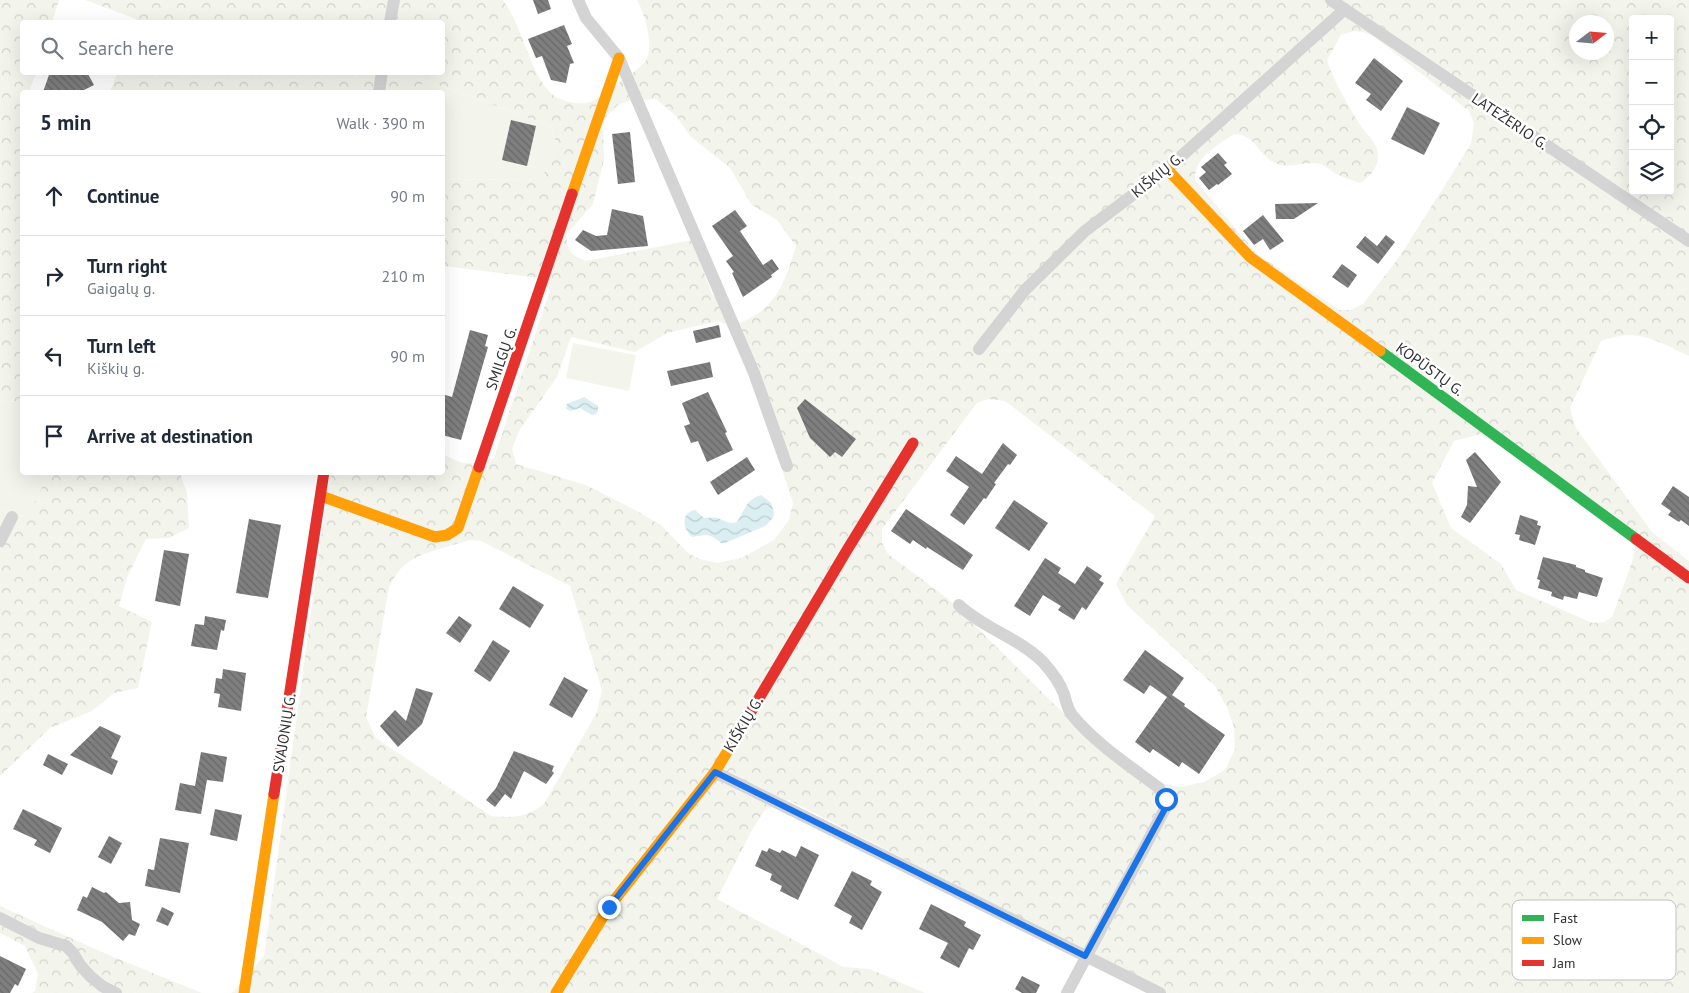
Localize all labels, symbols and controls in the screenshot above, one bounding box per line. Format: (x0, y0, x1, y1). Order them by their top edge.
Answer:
north arrow (1569, 15, 1614, 60)
map controls (1629, 15, 1674, 195)
button: + (1629, 15, 1674, 60)
search box (20, 20, 445, 75)
icon: search (38, 34, 66, 62)
text: Search here (78, 36, 174, 60)
button: − (1629, 60, 1674, 105)
street label: LATEŽERIO G. (1468, 88, 1552, 154)
button: locate (1629, 105, 1674, 150)
text: 5 min (40, 109, 91, 136)
text: Walk · 390 m (336, 113, 425, 133)
street label: KIŠKIŲ G. (1127, 148, 1187, 202)
button: layers (1629, 150, 1674, 195)
icon: ahead (40, 182, 68, 210)
text: Continue (87, 184, 159, 208)
text: 90 m (390, 186, 425, 206)
text: Turn right (87, 254, 167, 278)
icon: right (40, 262, 68, 290)
text: 210 m (382, 266, 425, 286)
text: Gaigalų g. (87, 278, 155, 298)
street label: SMILGŲ G. (481, 324, 521, 392)
text: Turn left (87, 334, 156, 358)
street label: KOPŪSTŲ G. (1392, 338, 1468, 400)
icon: left (40, 342, 68, 370)
text: 90 m (390, 346, 425, 366)
text: Kiškių g. (87, 358, 145, 378)
icon: arrive (40, 422, 68, 450)
text: Arrive at destination (87, 424, 253, 448)
street label: SVAJONIŲ G. (268, 692, 300, 774)
street label: KIŠKIŲ G. (719, 693, 767, 755)
route start (1155, 788, 1178, 811)
route end (598, 896, 621, 919)
legend (1512, 900, 1676, 980)
text: Fast (1553, 909, 1578, 927)
text: Slow (1553, 931, 1583, 949)
text: Jam (1552, 954, 1575, 972)

